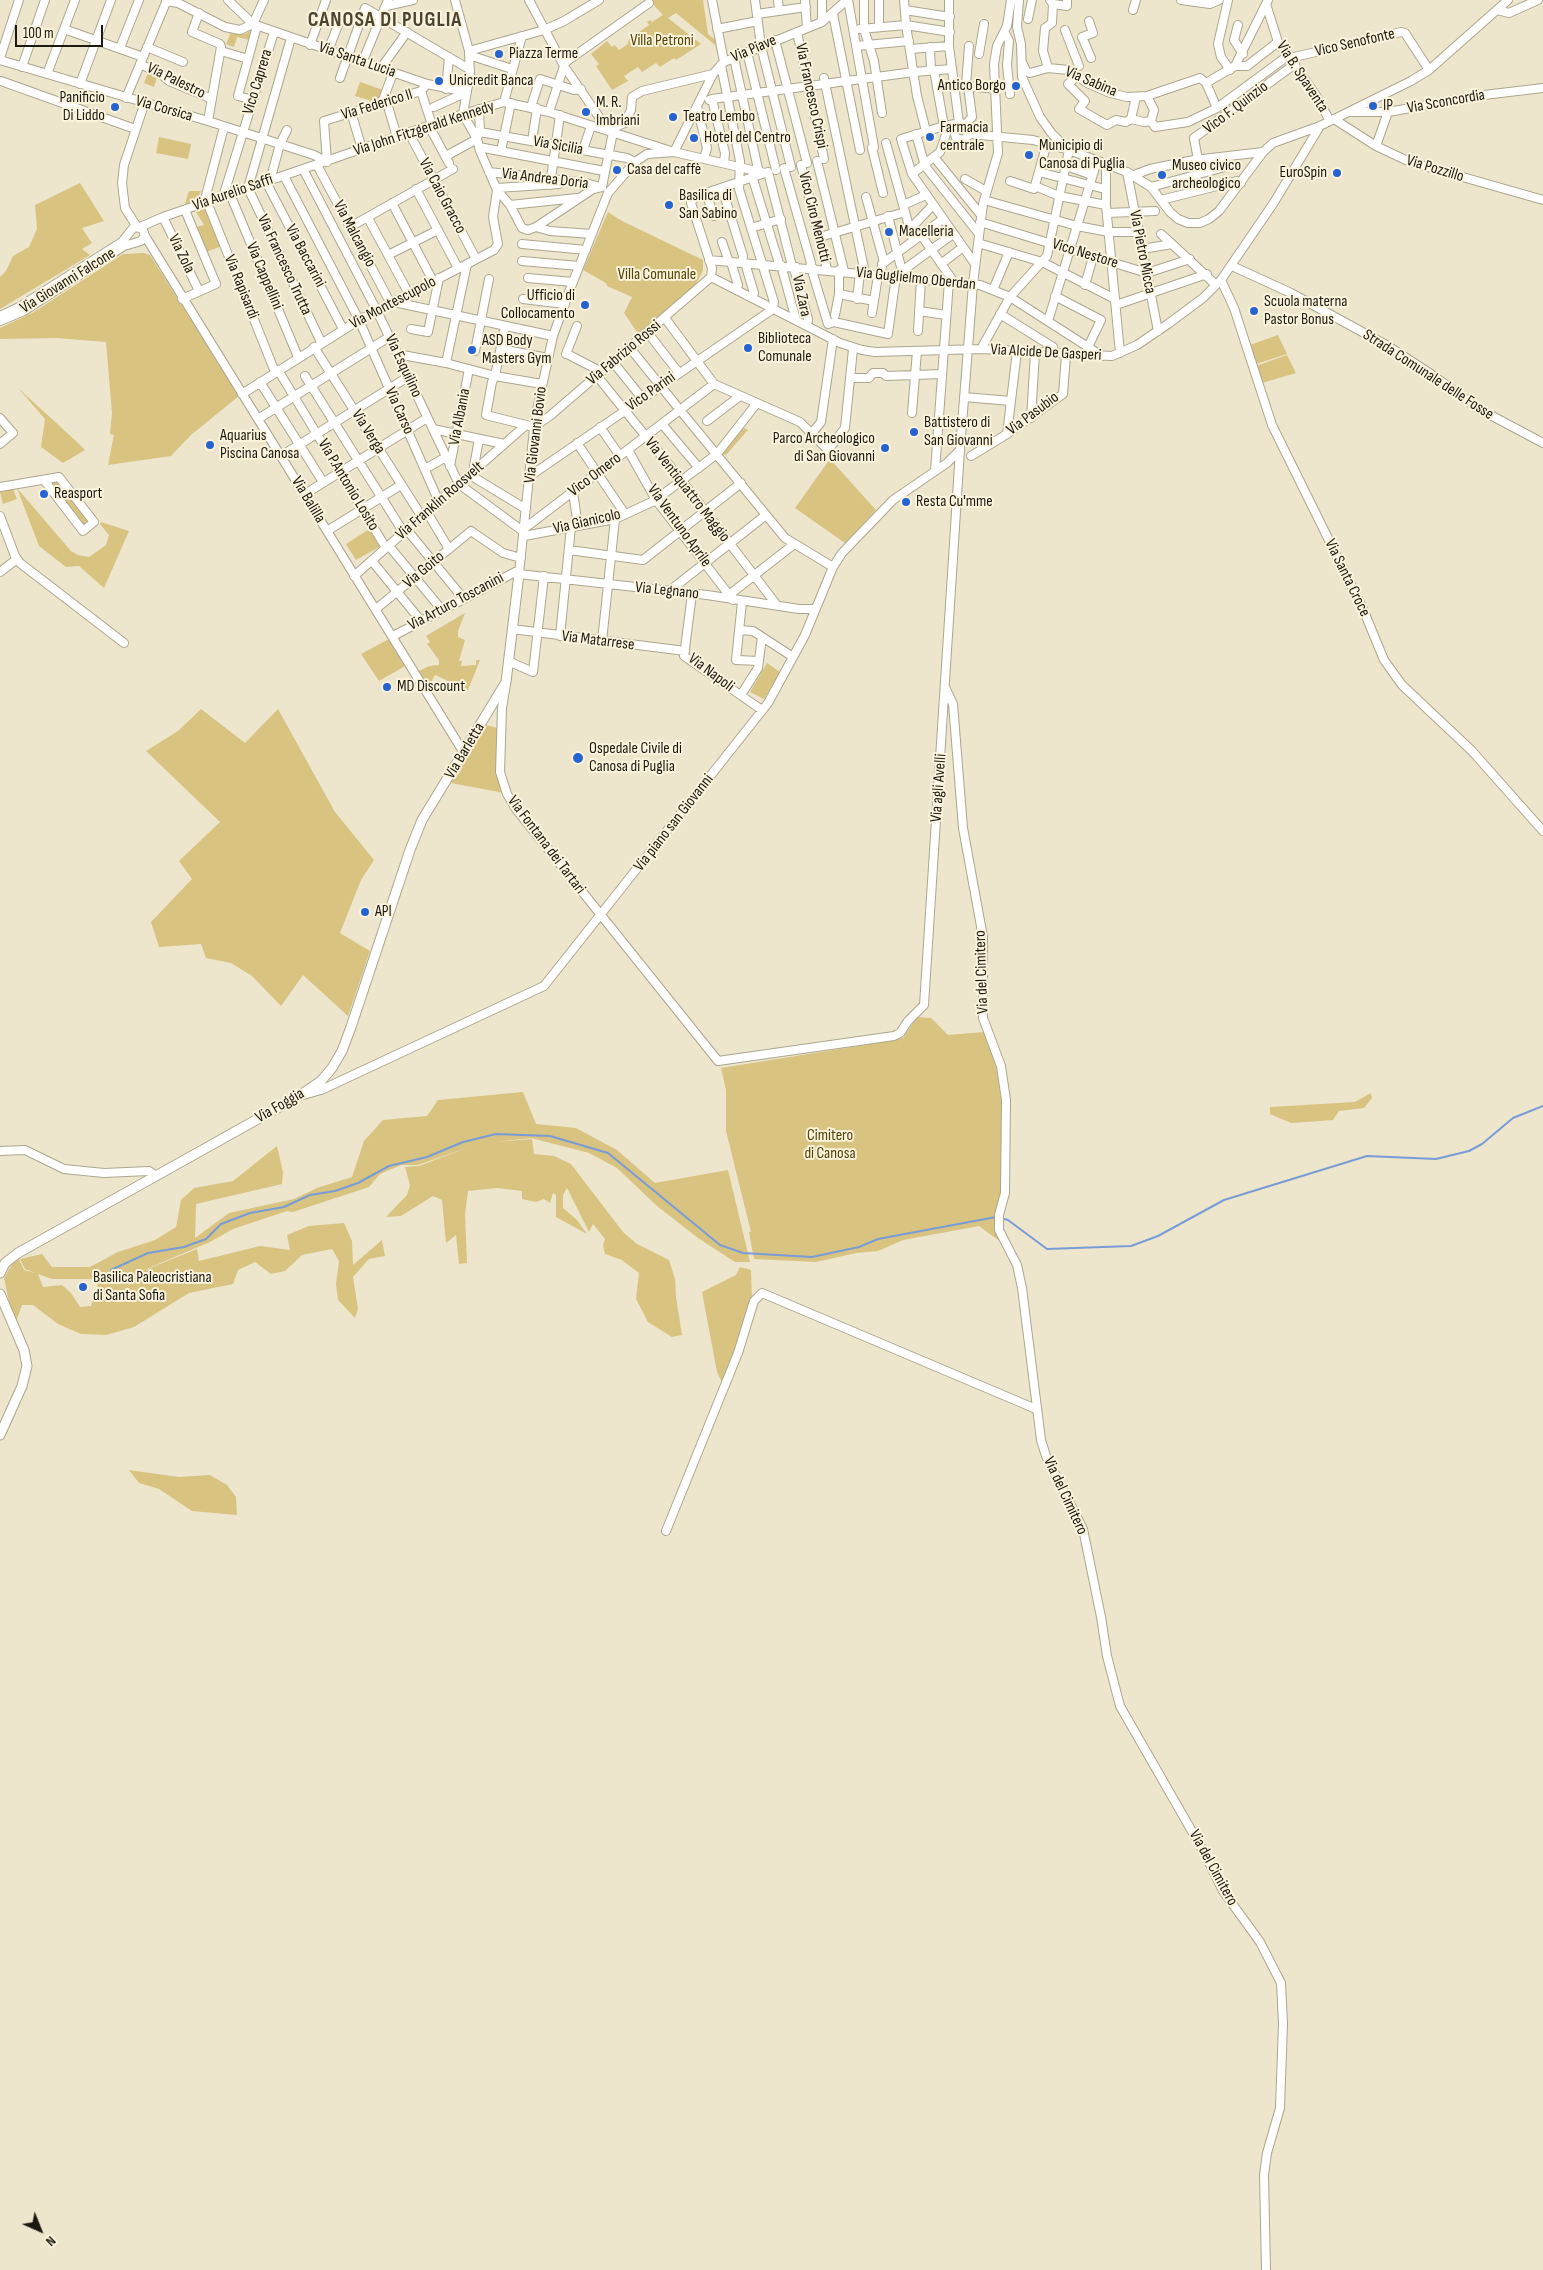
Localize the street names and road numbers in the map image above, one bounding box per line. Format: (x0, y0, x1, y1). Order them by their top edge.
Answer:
street label: Vico Senofonte (1313, 24, 1397, 62)
street label: Via Piave (729, 31, 779, 67)
street label: Via Santa Lucia (316, 38, 398, 82)
street label: Via B. Spaventa (1272, 38, 1332, 116)
street label: Via Francesco Crispi (790, 42, 832, 150)
street label: Vico Caprera (239, 47, 277, 117)
street label: Via Palestro (144, 59, 208, 103)
street label: Via Sabina (1062, 63, 1120, 101)
street label: Vico F. Quinzio (1200, 77, 1272, 139)
street label: Via Federico II (339, 85, 415, 125)
street label: Via Sconcordia (1406, 86, 1486, 118)
street label: Via Corsica (133, 92, 195, 126)
street label: Via John Fitzgerald Kennedy (351, 97, 497, 161)
street label: Via Sicilia (531, 132, 585, 160)
street label: Via Pozzillo (1404, 151, 1466, 187)
street label: Via Caio Gracco (414, 155, 470, 237)
street label: Via Andrea Doria (501, 164, 589, 194)
street label: Via Aurelio Saffi (190, 170, 276, 216)
street label: Vico Ciro Menotti (794, 170, 834, 264)
street label: Via Malcangio (328, 197, 380, 271)
street label: Via Pietro Micca (1125, 209, 1159, 295)
street label: Via Francesco Trutta (252, 212, 316, 318)
street label: Via Baccarini (280, 221, 330, 291)
street label: Via Zola (163, 231, 199, 277)
street label: Vico Nestore (1050, 235, 1120, 273)
street label: Via Cappellini (241, 239, 287, 313)
street label: Via Giovanni Falcone (17, 244, 119, 318)
street label: Via Rapisardi (219, 252, 263, 322)
street label: Via Guglielmo Oberdan (855, 263, 977, 295)
street label: Via Montescupolo (347, 272, 439, 334)
street label: Via Zara (787, 273, 815, 319)
street label: Via Fabrizio Rossi (583, 316, 665, 390)
street label: Strada Comunale delle Fosse (1359, 326, 1497, 424)
street label: Via Esquilino (380, 331, 426, 401)
street label: Via Alcide De Gasperi (990, 341, 1102, 365)
street label: Vico Parini (623, 368, 679, 416)
street label: Via Carso (380, 385, 418, 437)
street label: Via Giovanni Bovio (521, 386, 551, 484)
street label: Via Albania (445, 387, 475, 447)
street label: Via Pasubio (1003, 388, 1063, 440)
street label: Via Verga (347, 406, 389, 458)
street label: Via Ventiquattro Maggio (640, 434, 734, 546)
street label: Via P.Antonio Losito (313, 436, 383, 534)
street label: Vico Omero (565, 449, 625, 501)
street label: Via Franklin Roosvelt (392, 457, 488, 545)
street label: Via Balilla (287, 473, 329, 527)
street label: Via Ventuno Aprile (643, 481, 715, 571)
street label: Via Gianicolo (551, 505, 623, 539)
street label: Via Santa Croce (1320, 536, 1374, 620)
street label: Via Goito (399, 547, 449, 593)
street label: Via Arturo Toscanini (405, 569, 507, 635)
street label: Via Legnano (634, 578, 700, 604)
street label: Via Matarrese (561, 627, 635, 655)
street label: Via Napoli (684, 649, 738, 697)
street label: Via Barletta (441, 719, 489, 783)
street label: Via agli Avelli (927, 753, 951, 823)
street label: Via piano san Giovanni (630, 771, 718, 875)
street label: Via Fontana dei Tartari (503, 792, 589, 898)
street label: Via del Cimitero (971, 930, 993, 1014)
street label: Via Foggia (252, 1084, 308, 1128)
street label: Via del Cimitero (1039, 1454, 1091, 1538)
street label: Via del Cimitero (1184, 1827, 1242, 1909)

